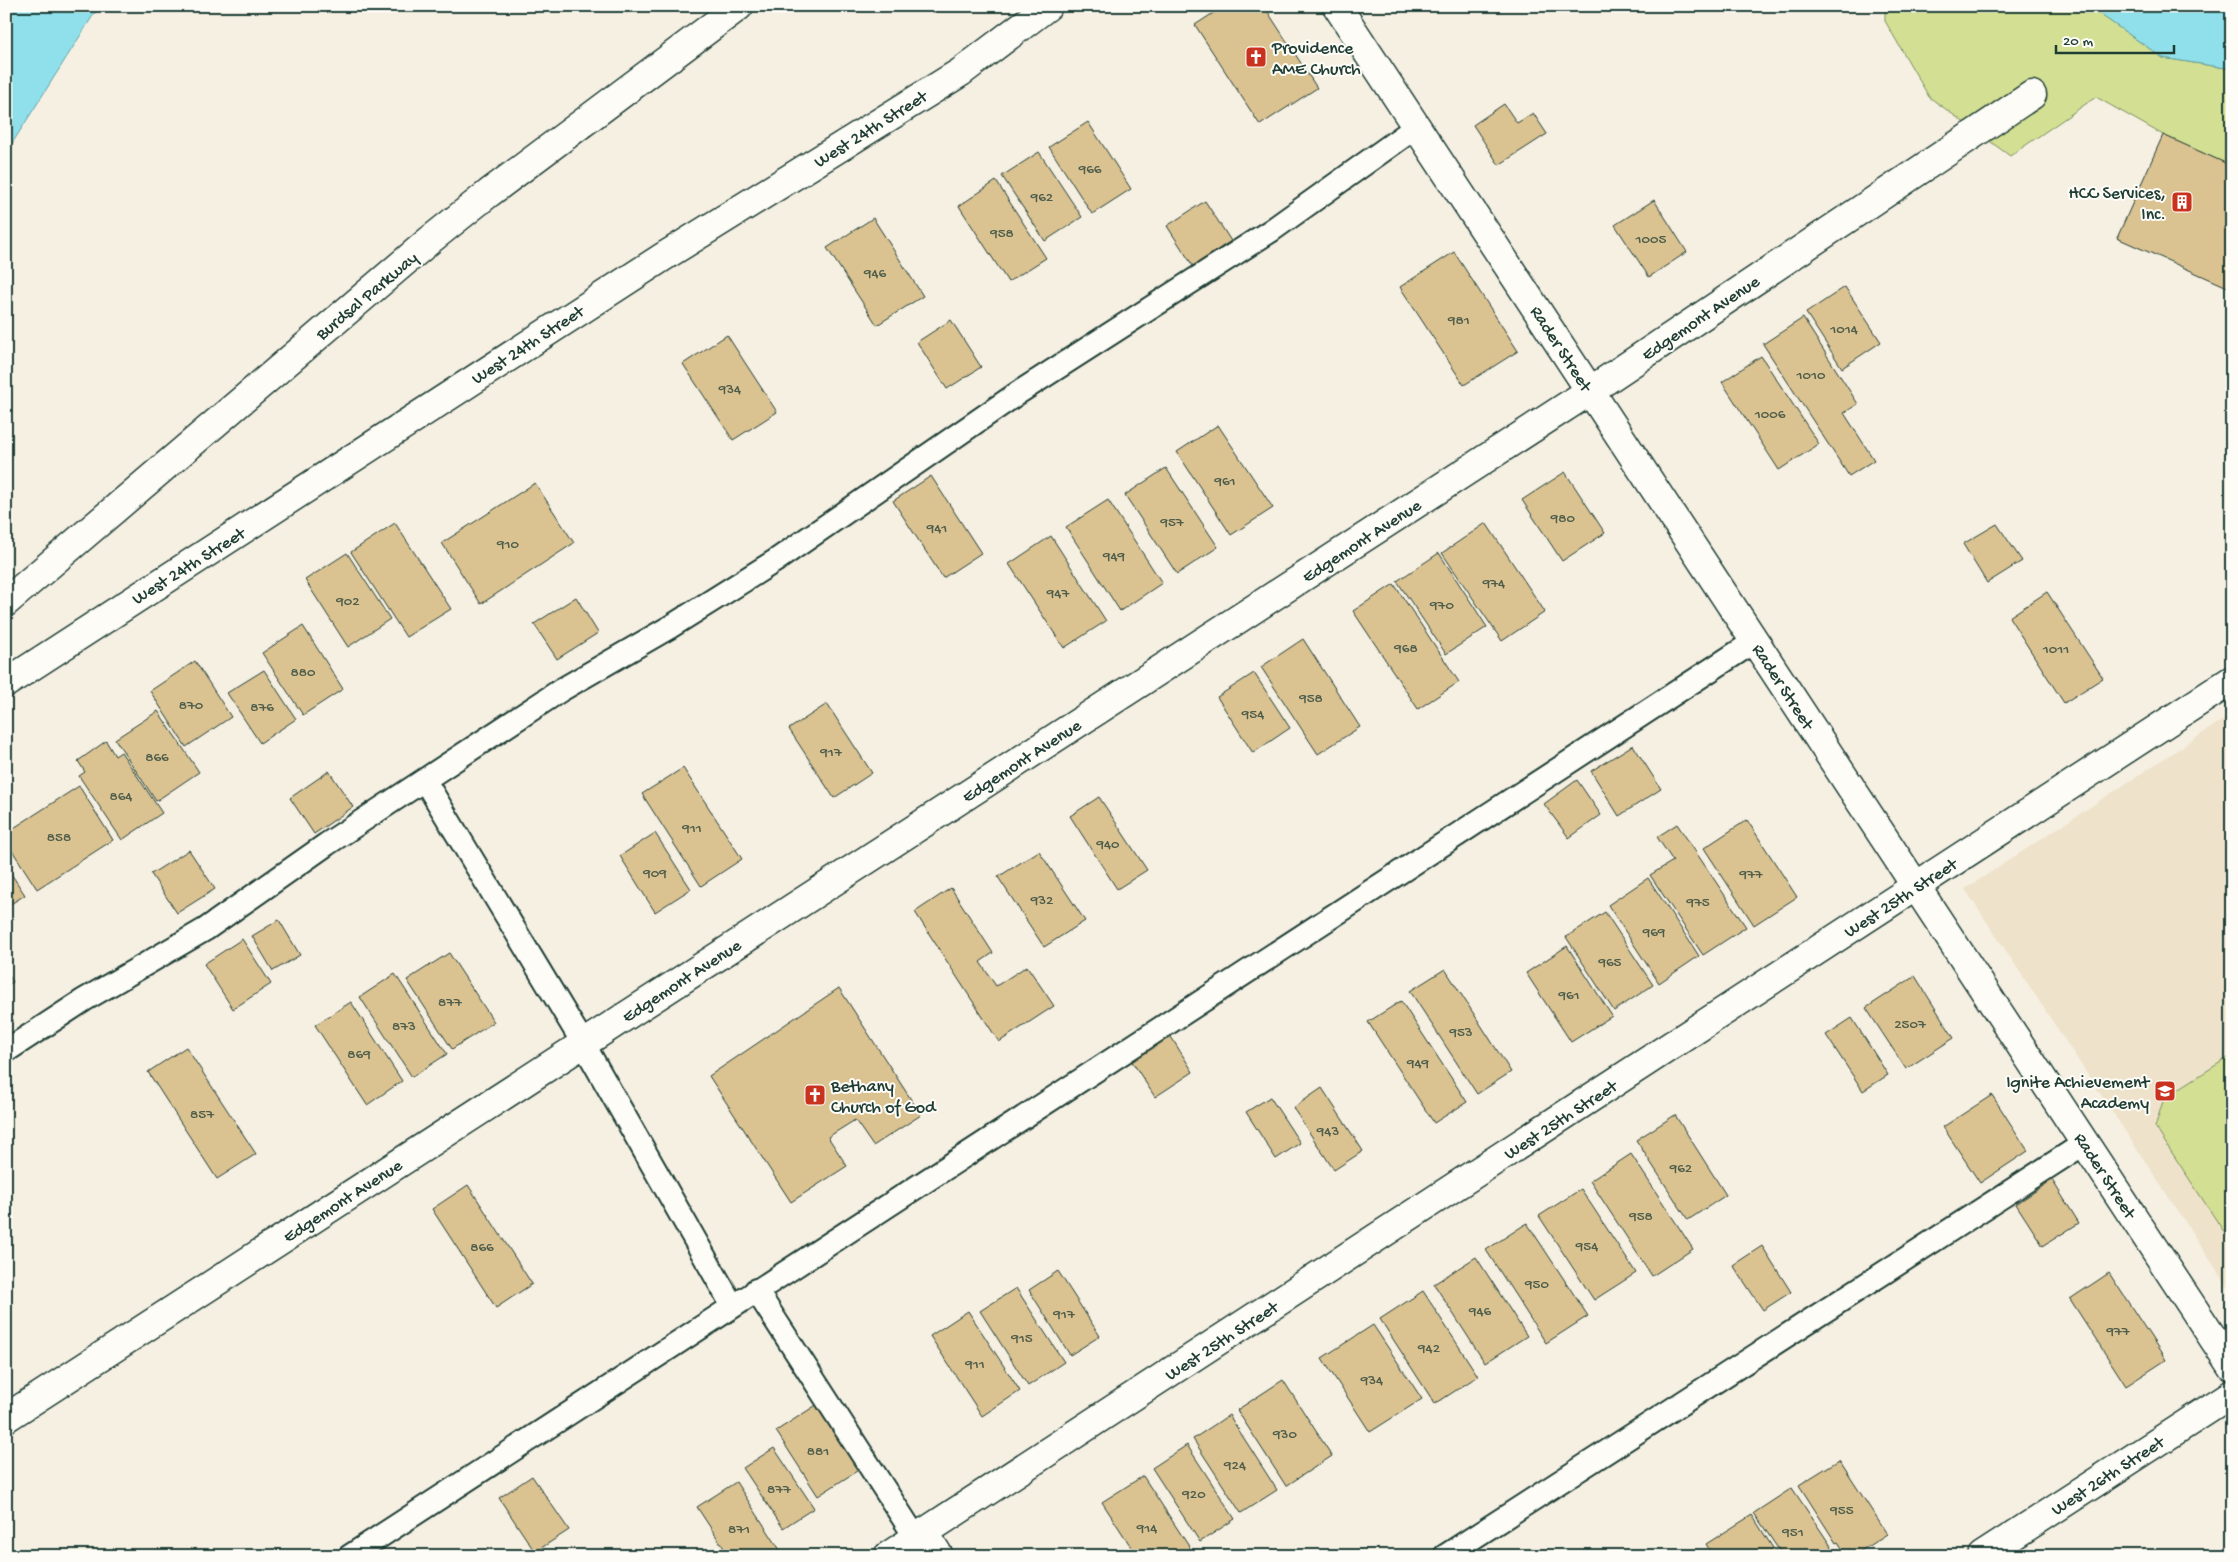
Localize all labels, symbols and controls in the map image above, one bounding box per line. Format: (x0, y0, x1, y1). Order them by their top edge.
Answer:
scale bar (2056, 22, 2173, 54)
text: 20 m (2063, 33, 2093, 51)
place label: Providence AME Church (1271, 39, 1361, 81)
church icon: Providence AME Church (1244, 45, 1268, 69)
street label: West 24th Street (811, 86, 933, 173)
house number: 966 (1078, 161, 1102, 179)
place label: HCC Services, Inc. (2068, 184, 2166, 226)
house number: 962 (1030, 189, 1053, 207)
building icon: HCC Services, Inc. (2170, 190, 2194, 214)
house number: 958 (989, 225, 1014, 243)
house number: 1005 (1635, 231, 1667, 249)
street label: Burdsal Parkway (312, 248, 423, 346)
house number: 946 (863, 265, 887, 283)
street label: Edgemont Avenue (1638, 271, 1765, 366)
street label: West 24th Street (468, 301, 590, 390)
street label: Rader Street (1524, 303, 1596, 398)
house number: 981 (1447, 312, 1470, 330)
house number: 1014 (1829, 321, 1858, 339)
house number: 1010 (1795, 367, 1826, 385)
house number: 934 (718, 381, 741, 399)
house number: 1006 (1754, 406, 1786, 424)
house number: 961 (1213, 473, 1236, 491)
street label: Edgemont Avenue (1299, 495, 1426, 588)
house number: 980 (1550, 510, 1576, 528)
house number: 957 (1159, 514, 1185, 532)
house number: 941 (926, 520, 947, 538)
street label: West 24th Street (129, 523, 251, 610)
house number: 910 (496, 536, 520, 554)
house number: 949 (1102, 548, 1126, 566)
house number: 974 (1482, 575, 1505, 593)
house number: 947 (1046, 585, 1070, 603)
house number: 902 (335, 593, 360, 611)
house number: 970 (1429, 597, 1454, 615)
house number: 968 (1393, 640, 1418, 658)
street label: Rader Street (1746, 641, 1818, 736)
house number: 1011 (2042, 641, 2069, 659)
house number: 880 (291, 664, 316, 682)
house number: 958 (1298, 690, 1323, 708)
house number: 870 (179, 697, 204, 715)
house number: 876 (250, 699, 274, 717)
house number: 954 (1241, 706, 1264, 724)
street label: Edgemont Avenue (959, 715, 1086, 808)
house number: 917 (819, 744, 843, 762)
house number: 866 (145, 749, 169, 767)
house number: 864 (110, 788, 132, 806)
house number: 911 (681, 820, 702, 838)
house number: 858 (47, 829, 71, 847)
house number: 940 (1095, 836, 1120, 854)
street label: West 25th Street (1841, 854, 1963, 943)
house number: 909 (642, 865, 667, 883)
house number: 977 (1738, 866, 1764, 884)
house number: 932 (1030, 892, 1053, 910)
house number: 975 (1685, 894, 1710, 912)
house number: 969 (1642, 924, 1666, 942)
street label: Edgemont Avenue (619, 935, 746, 1028)
house number: 965 (1597, 954, 1622, 972)
house number: 961 (1557, 987, 1580, 1005)
house number: 877 (438, 994, 463, 1012)
house number: 2507 (1894, 1016, 1927, 1034)
house number: 873 (392, 1018, 416, 1036)
house number: 953 (1448, 1024, 1473, 1042)
house number: 869 (347, 1046, 371, 1064)
house number: 949 (1406, 1055, 1430, 1073)
place label: Ignite Achievement Academy (2006, 1073, 2151, 1115)
street label: West 25th Street (1501, 1076, 1623, 1165)
place label: Bethany Church of God (830, 1077, 937, 1119)
school or university icon: Ignite Achievement Academy (2153, 1079, 2177, 1103)
church icon: Bethany Church of God (803, 1083, 827, 1107)
house number: 857 (190, 1106, 215, 1124)
house number: 943 (1316, 1123, 1339, 1141)
street label: Rader Street (2068, 1130, 2140, 1225)
street label: Edgemont Avenue (280, 1155, 407, 1248)
house number: 962 (1669, 1160, 1692, 1178)
house number: 958 (1628, 1208, 1653, 1226)
house number: 954 (1575, 1238, 1598, 1256)
house number: 866 (470, 1239, 494, 1257)
house number: 950 (1524, 1276, 1549, 1294)
street label: West 25th Street (1162, 1297, 1284, 1386)
house number: 946 (1468, 1303, 1492, 1321)
house number: 917 (1052, 1306, 1076, 1324)
house number: 977 (2105, 1323, 2131, 1341)
house number: 915 (1010, 1330, 1033, 1348)
house number: 942 (1417, 1340, 1440, 1358)
house number: 911 (964, 1356, 985, 1374)
house number: 934 (1360, 1372, 1383, 1390)
house number: 930 (1272, 1426, 1297, 1444)
street label: West 26th Street (2048, 1432, 2170, 1521)
house number: 881 (807, 1443, 829, 1461)
house number: 924 (1223, 1457, 1246, 1475)
house number: 877 (767, 1481, 792, 1499)
house number: 920 (1181, 1486, 1206, 1504)
house number: 955 (1829, 1502, 1854, 1520)
house number: 914 (1136, 1520, 1157, 1538)
house number: 871 (728, 1521, 750, 1539)
house number: 951 (1781, 1524, 1804, 1542)

